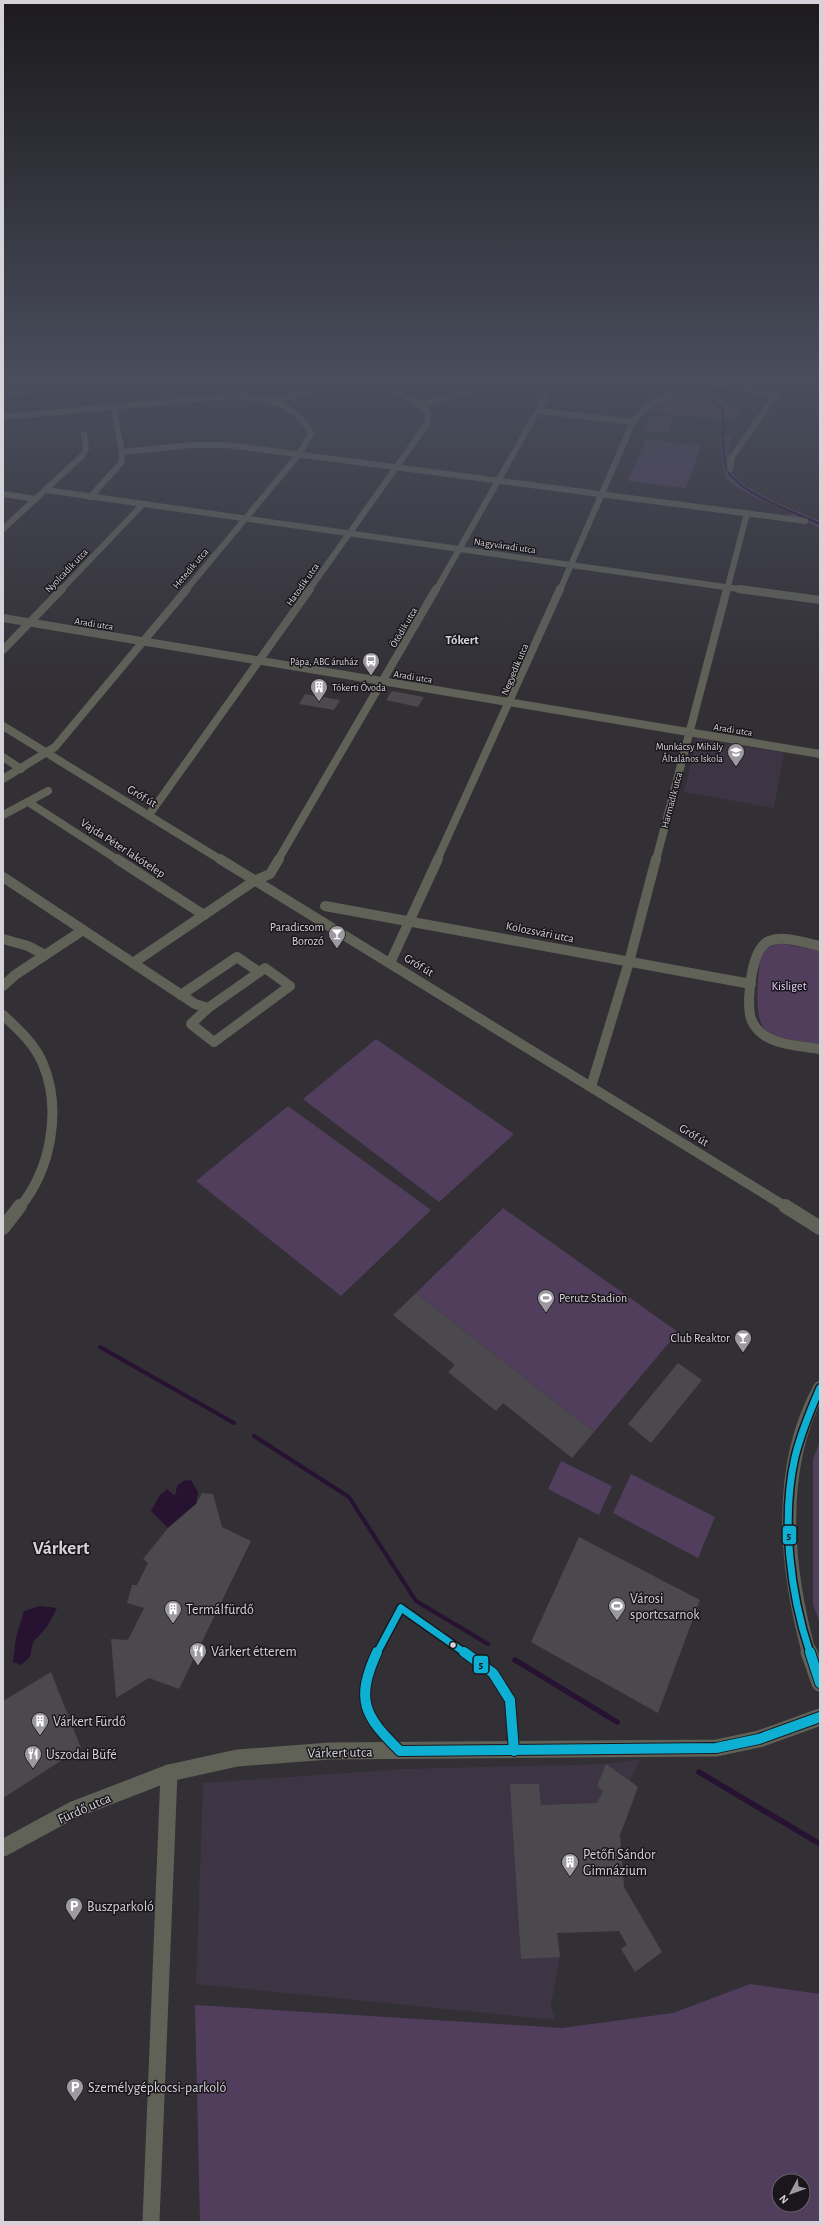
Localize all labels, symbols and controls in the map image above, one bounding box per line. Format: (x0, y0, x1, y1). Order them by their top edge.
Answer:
street label: Nagyváradi utca (473, 537, 537, 555)
street label: Hetedik utca (171, 546, 211, 591)
street label: Nyolcadik utca (43, 547, 90, 595)
street label: Hatodik utca (285, 561, 321, 608)
street label: Ötödik utca (388, 605, 420, 649)
street label: Aradi utca (74, 616, 114, 632)
district label: Tókert (445, 634, 479, 647)
street label: Negyedik utca (500, 642, 530, 697)
bus stop icon: Pápa, ABC áruház (361, 651, 381, 676)
place label: Pápa, ABC áruház (290, 657, 358, 667)
street label: Aradi utca (393, 669, 433, 685)
building icon: Tókerti Óvoda (309, 677, 329, 702)
place label: Tókerti Óvoda (332, 681, 386, 693)
street label: Aradi utca (713, 722, 753, 738)
place label: Munkácsy Mihály Általános Iskola (656, 742, 724, 764)
school or university icon: Munkácsy Mihály Általános Iskola (726, 742, 746, 767)
street label: Harmadik utca (660, 771, 684, 829)
street label: Gróf út (125, 783, 159, 809)
street label: Vajda Péter lakótelep (78, 816, 168, 881)
street label: Kolozsvári utca (505, 920, 576, 945)
place label: Paradicsom Borozó (270, 921, 324, 947)
bar icon: Paradicsom Borozó (327, 924, 347, 949)
street label: Gróf út (402, 951, 436, 979)
park label: Kisliget (772, 980, 807, 992)
street label: Gróf út (677, 1121, 711, 1149)
sports icon: Perutz Stadion (536, 1288, 556, 1313)
place label: Perutz Stadion (559, 1292, 627, 1304)
bar icon: Club Reaktor (733, 1328, 753, 1353)
place label: Club Reaktor (670, 1332, 730, 1344)
line badge: 5 (782, 1525, 797, 1545)
text: 5 (787, 1530, 792, 1541)
district label: Várkert (33, 1539, 90, 1558)
place label: Városi sportcsarnok (630, 1592, 700, 1622)
sports icon: Városi sportcsarnok (607, 1596, 627, 1621)
building icon: Termálfürdő (163, 1599, 183, 1624)
place label: Termálfürdő (186, 1603, 254, 1617)
unlabelled marker (448, 1640, 458, 1650)
restaurant icon: Várkert étterem (188, 1641, 208, 1666)
place label: Várkert étterem (211, 1645, 297, 1659)
line badge: 5 (473, 1655, 489, 1674)
text: 5 (479, 1659, 484, 1670)
building icon: Várkert Fürdő (30, 1711, 50, 1736)
place label: Várkert Fürdő (53, 1715, 126, 1729)
restaurant icon: Uszodai Büfé (23, 1744, 43, 1769)
street label: Várkert utca (307, 1745, 373, 1761)
place label: Uszodai Büfé (46, 1748, 117, 1762)
street label: Fürdő utca (56, 1791, 114, 1827)
place label: Petőfi Sándor Gimnázium (583, 1848, 656, 1878)
building icon: Petőfi Sándor Gimnázium (560, 1852, 580, 1877)
parking icon: Buszparkoló (64, 1896, 84, 1921)
place label: Buszparkoló (87, 1900, 154, 1914)
parking icon: Személygépkocsi-parkoló (65, 2077, 85, 2102)
place label: Személygépkocsi-parkoló (88, 2081, 227, 2095)
north arrow (771, 2173, 811, 2213)
text: N (777, 2193, 790, 2206)

